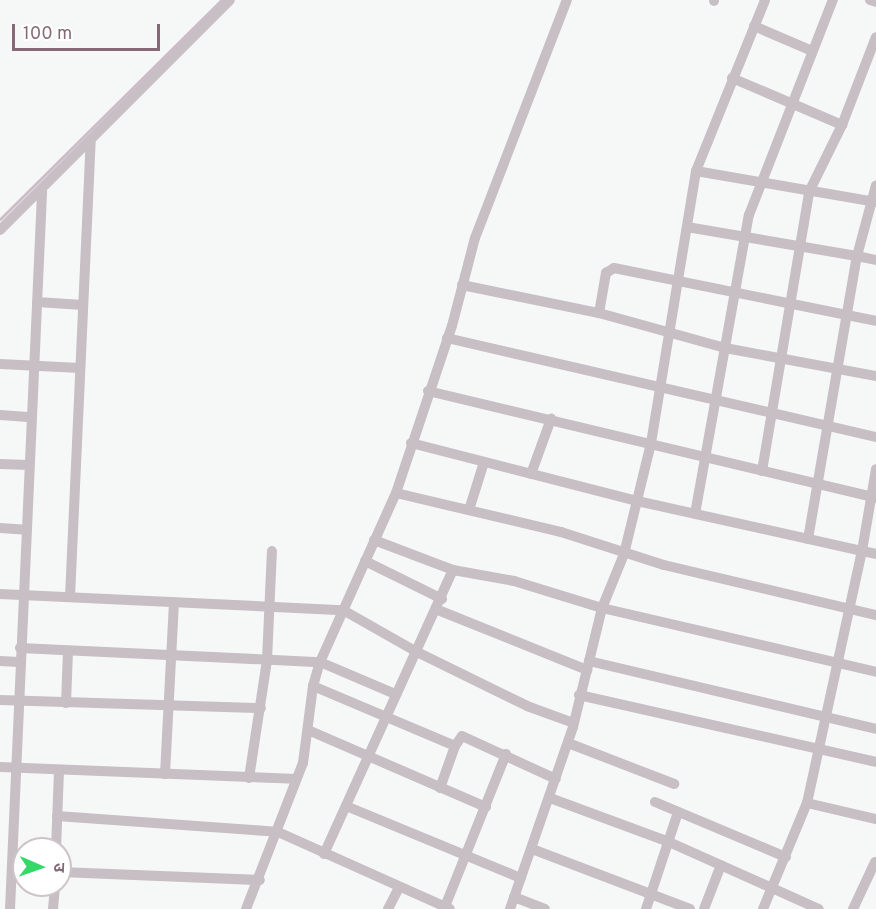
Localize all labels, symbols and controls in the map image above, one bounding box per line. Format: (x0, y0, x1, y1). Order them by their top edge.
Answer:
scale bar (15, 12, 164, 50)
text: 100 m (23, 23, 72, 46)
north arrow (12, 837, 72, 897)
text: उ (48, 863, 68, 873)

